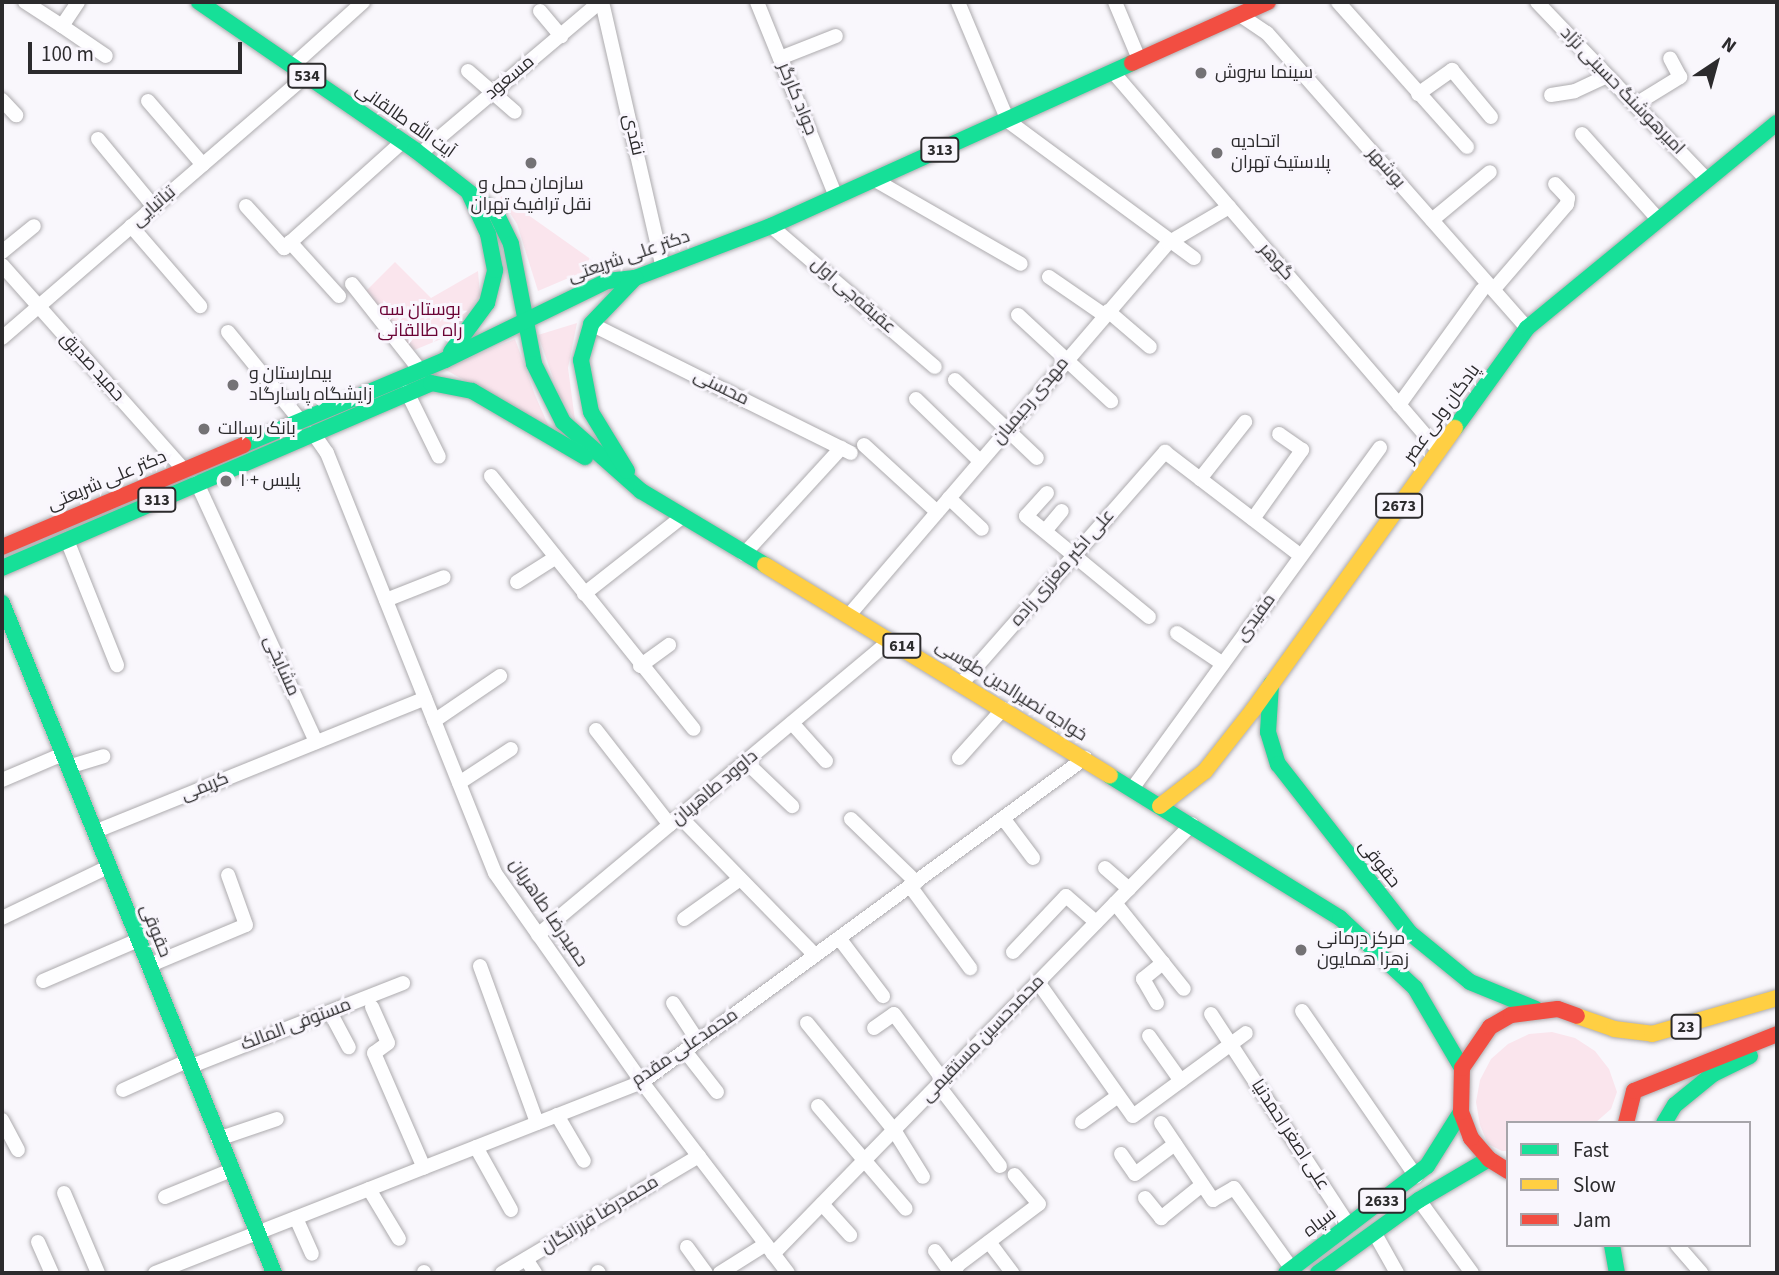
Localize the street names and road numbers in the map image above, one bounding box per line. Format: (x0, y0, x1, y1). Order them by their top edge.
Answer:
street label: امیرهوشنگ حسینی نژاد (1555, 22, 1689, 160)
street label: مسعود (481, 51, 539, 105)
street label: جواد کارگر (773, 60, 821, 138)
road number: 534 (286, 64, 328, 88)
street label: آیت الله طالقانی (351, 79, 459, 163)
street label: نقدی (618, 112, 648, 158)
road number: 313 (919, 138, 961, 162)
street label: بوشهر (1362, 143, 1410, 193)
street label: تباتبایی (127, 182, 181, 232)
street label: دکتر علی شریعتی (565, 226, 693, 288)
street label: گوهر (1254, 239, 1298, 285)
street label: عقیقه‌چی اول (806, 253, 900, 339)
street label: حمید صدیق (55, 328, 129, 406)
street label: مهدی رحیمیان (988, 353, 1074, 449)
street label: پادگان ولی عصر (1399, 360, 1485, 468)
street label: محسنی (690, 365, 752, 411)
street label: دکتر علی شریعتی (44, 446, 170, 516)
road number: 313 (136, 488, 178, 512)
road number: 2673 (1374, 494, 1424, 519)
street label: علی اکبر معززی زاده (1006, 505, 1120, 631)
street label: مفیدی (1231, 590, 1281, 646)
street label: مشایخی (258, 632, 304, 700)
road number: 614 (881, 634, 923, 659)
street label: خواجه نصیرالدین طوسی (931, 635, 1091, 747)
street label: داوود طاهریان (667, 746, 763, 830)
street label: کریمی (178, 768, 232, 806)
street label: حقوقی (1354, 836, 1404, 892)
street label: حمیدرضا طاهریان (504, 855, 592, 971)
street label: حقوقی (135, 901, 175, 961)
street label: محمدحسین مستقیمی (917, 971, 1049, 1107)
street label: مستوفی المالک (238, 994, 354, 1056)
street label: محمدعلی مقدم (628, 1004, 742, 1092)
road number: 23 (1670, 1015, 1702, 1040)
street label: علی اصغر احمدنیا (1246, 1076, 1334, 1194)
street label: محمدرضا فرزانگان (537, 1171, 663, 1259)
road number: 2633 (1358, 1189, 1406, 1214)
street label: سپاه (1299, 1204, 1341, 1242)

